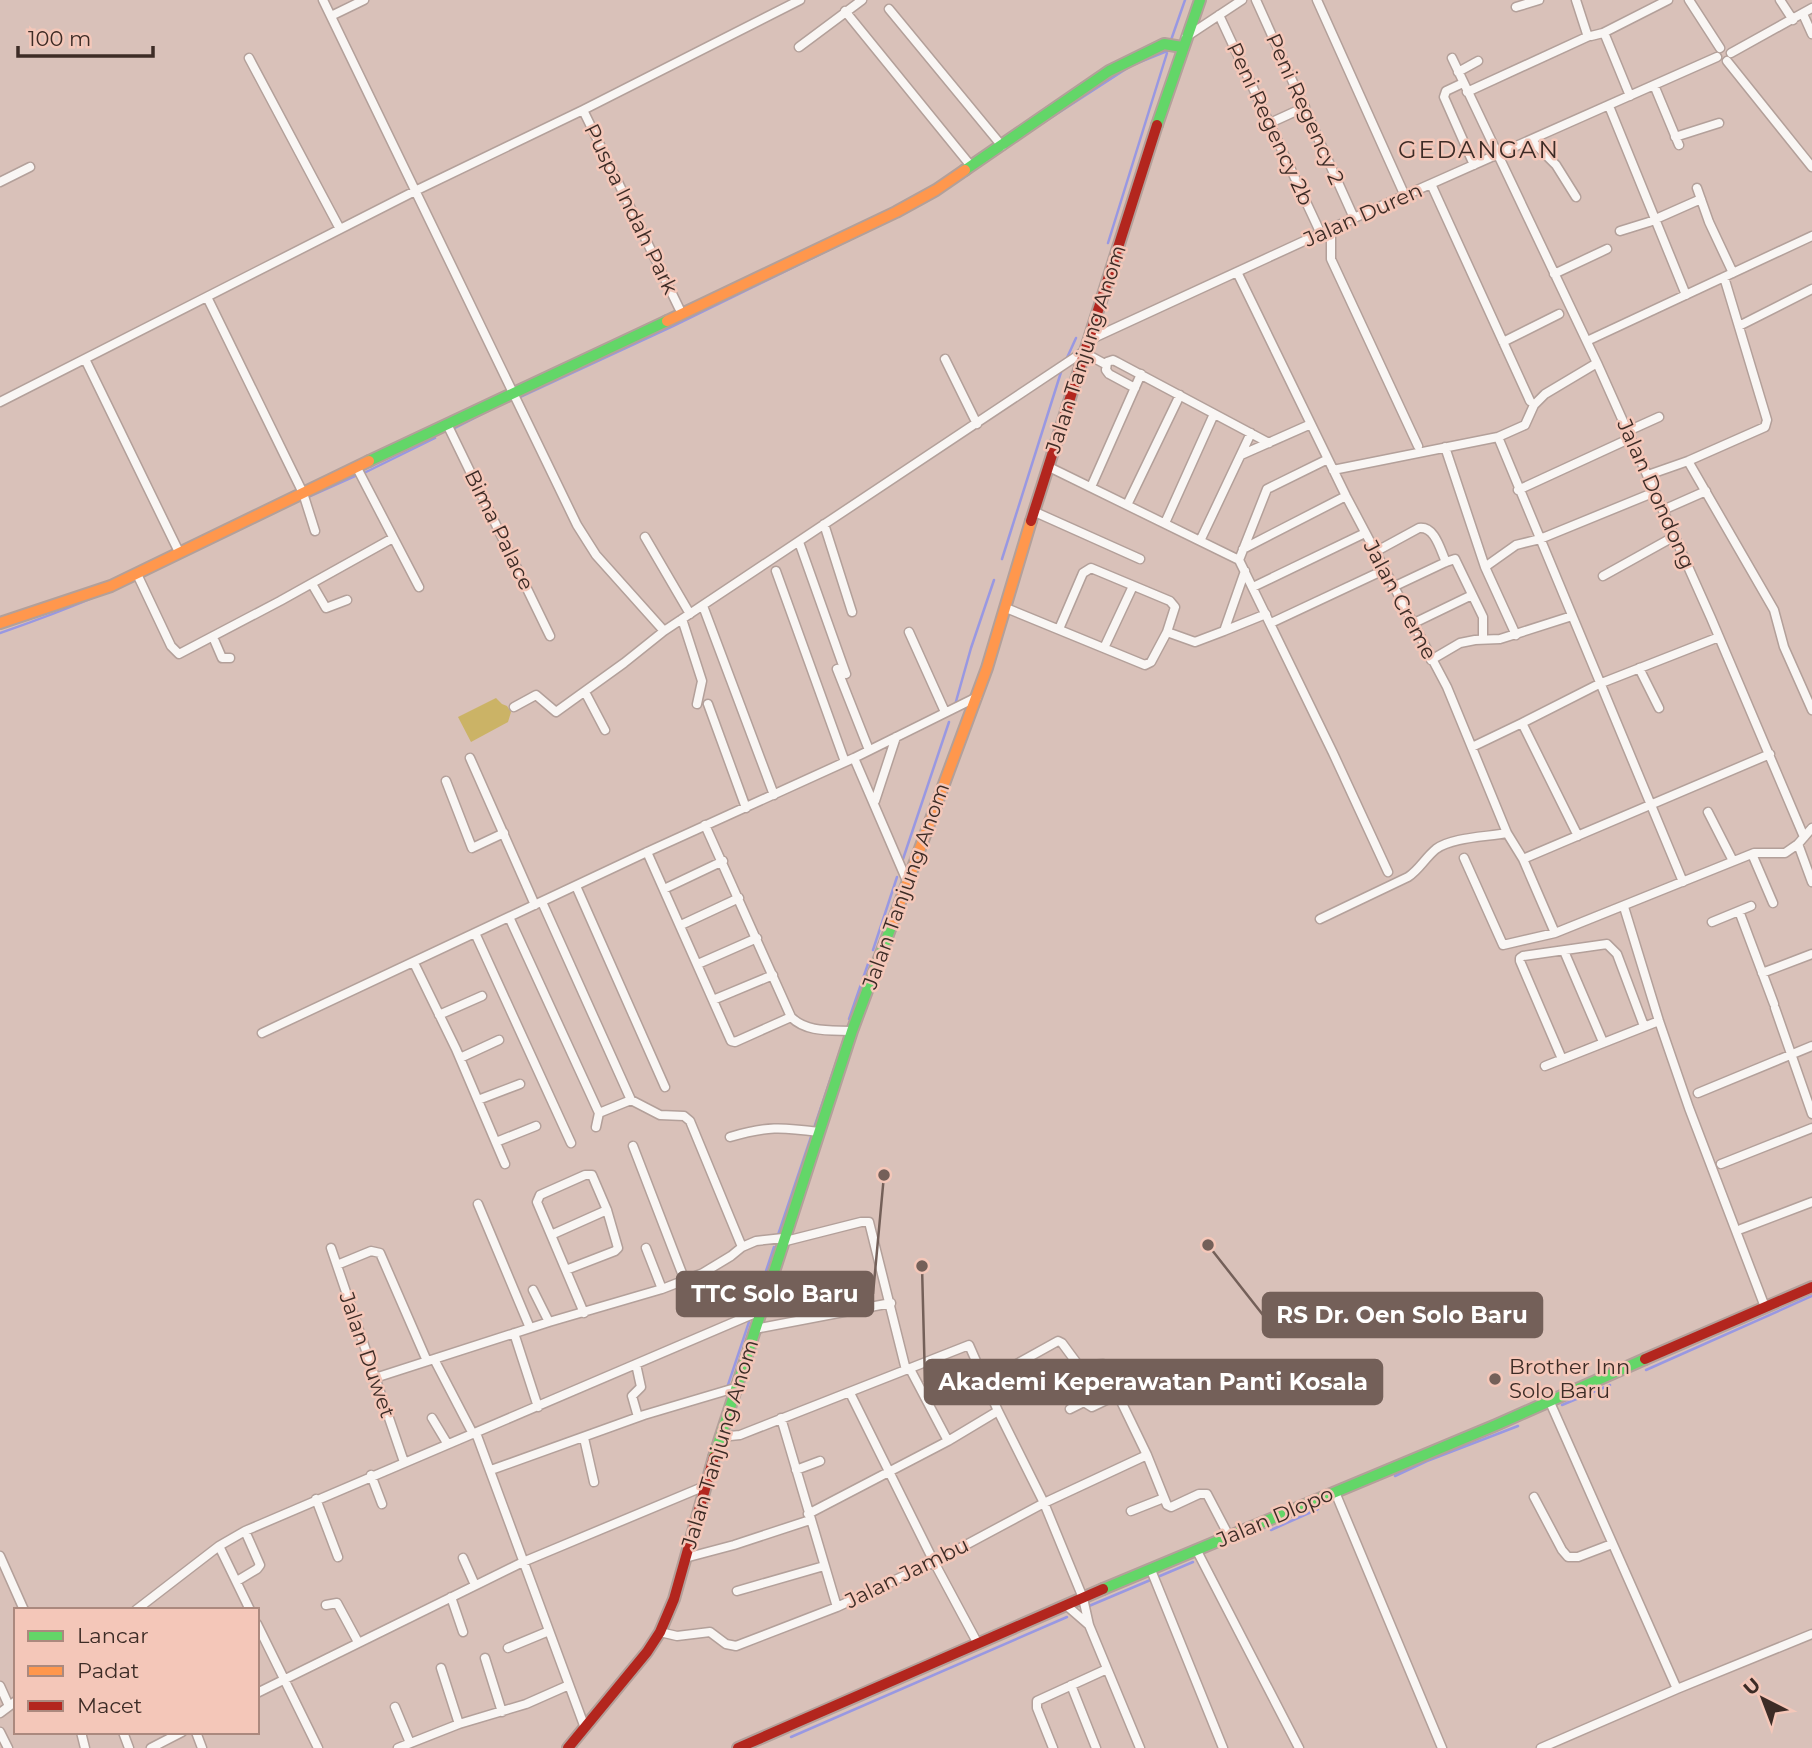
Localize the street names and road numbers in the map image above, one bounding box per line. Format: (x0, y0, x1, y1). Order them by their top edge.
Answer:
street label: Peni Regency 2 (1261, 29, 1350, 188)
street label: Peni Regency 2b (1222, 38, 1319, 209)
street label: Puspa Indah Park (579, 120, 684, 298)
street label: Jalan Duren (1299, 177, 1426, 252)
street label: Jalan Tanjung Anom (1040, 242, 1131, 457)
street label: Jalan Dondong (1612, 414, 1701, 573)
street label: Bima Palace (459, 465, 539, 594)
street label: Jalan Creme (1358, 535, 1442, 664)
street label: Jalan Tanjung Anom (856, 779, 954, 993)
street label: Jalan Duwet (334, 1288, 401, 1421)
street label: Jalan Tanjung Anom (676, 1336, 763, 1552)
street label: Jalan Dlopo (1212, 1481, 1337, 1553)
street label: Jalan Jambu (840, 1532, 973, 1614)

